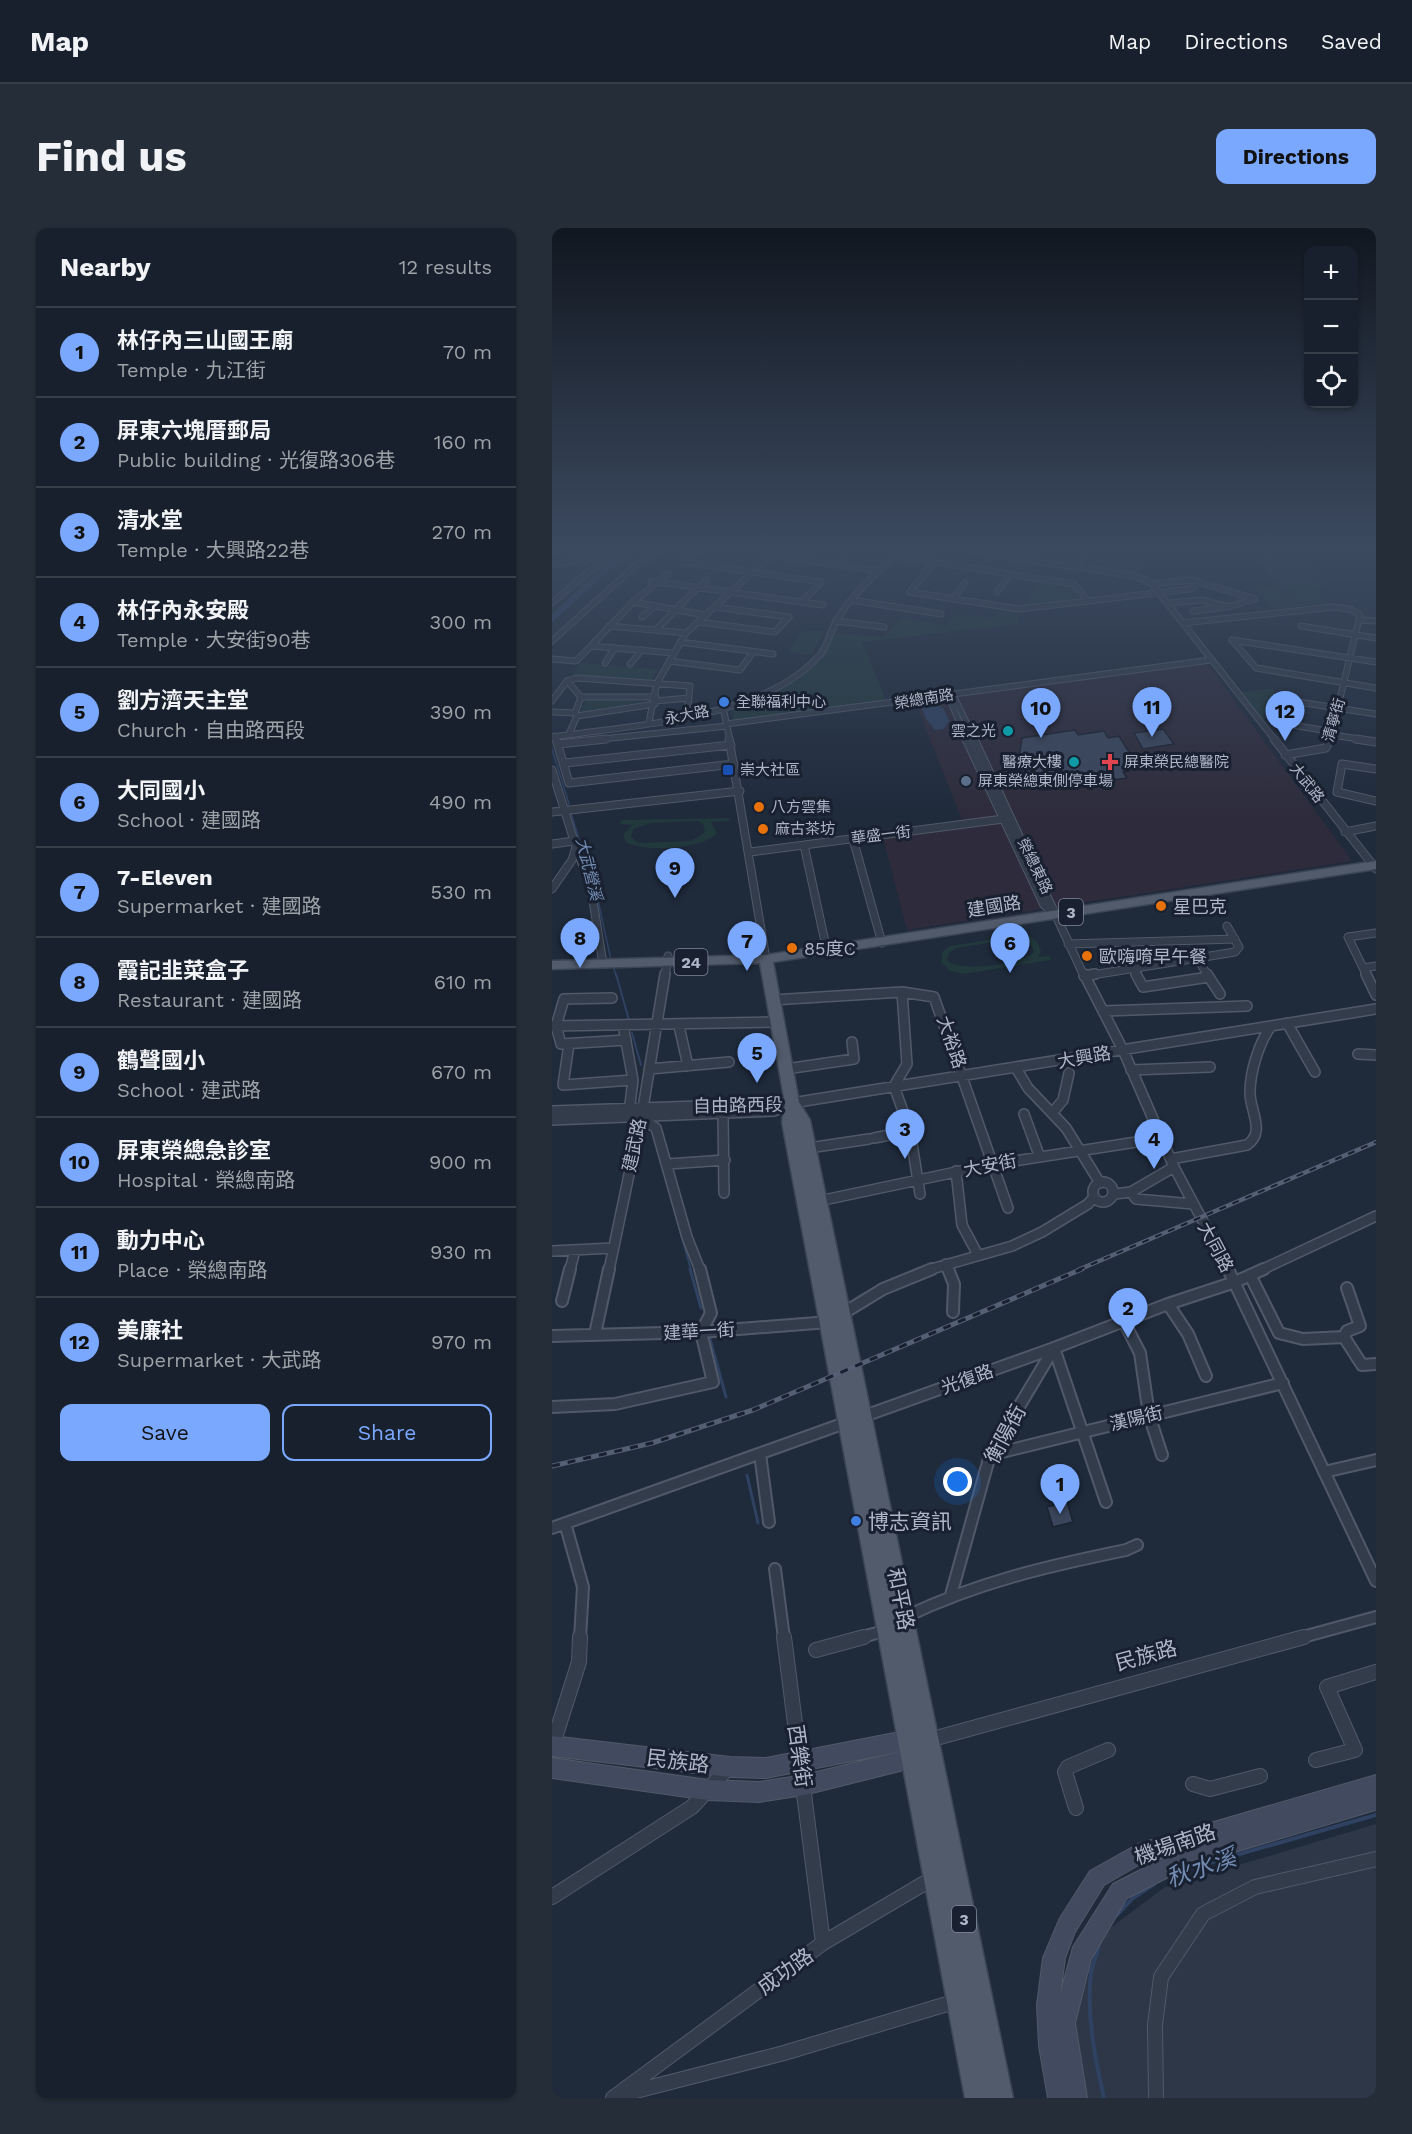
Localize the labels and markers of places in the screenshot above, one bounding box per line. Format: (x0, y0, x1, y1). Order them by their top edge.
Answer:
pin: 10 (1022, 688, 1060, 738)
pin: 11 (1132, 688, 1172, 737)
pin: 12 (1266, 692, 1304, 741)
place label: 全聯福利中心 (736, 693, 826, 711)
marker: 全聯福利中心 (717, 695, 731, 709)
place label: 雲之光 (951, 722, 996, 740)
marker: 雲之光 (1001, 724, 1015, 738)
place label: 醫療大樓 (1002, 753, 1062, 771)
marker: 屏東榮民總醫院 (1101, 753, 1119, 771)
place label: 屏東榮民總醫院 (1124, 753, 1229, 771)
marker: 醫療大樓 (1067, 755, 1081, 769)
place label: 崇大社區 (740, 761, 800, 779)
marker: 崇大社區 (721, 763, 735, 777)
place label: 屏東榮總東側停車場 (978, 772, 1113, 790)
marker: 屏東榮總東側停車場 (959, 774, 973, 788)
place label: 八方雲集 (771, 798, 831, 816)
marker: 八方雲集 (752, 800, 766, 814)
place label: 麻古茶坊 (775, 820, 835, 838)
marker: 麻古茶坊 (756, 822, 770, 836)
pin: 9 (656, 848, 694, 898)
place label: 星巴克 (1173, 896, 1227, 917)
marker: 星巴克 (1154, 899, 1168, 913)
pin: 8 (561, 918, 600, 968)
pin: 7 (728, 922, 766, 971)
pin: 6 (990, 924, 1030, 973)
place label: 85度C (804, 938, 856, 959)
marker: 85度C (785, 941, 799, 955)
place label: 歐嗨唷早午餐 (1099, 946, 1207, 967)
marker: 歐嗨唷早午餐 (1080, 949, 1094, 963)
pin: 5 (738, 1034, 776, 1083)
pin: 3 (886, 1110, 924, 1159)
pin: 4 (1134, 1120, 1174, 1169)
pin: 2 (1108, 1288, 1148, 1338)
pin: 1 (1040, 1464, 1080, 1514)
place label: 博志資訊 (868, 1509, 952, 1534)
marker: 博志資訊 (849, 1514, 863, 1528)

